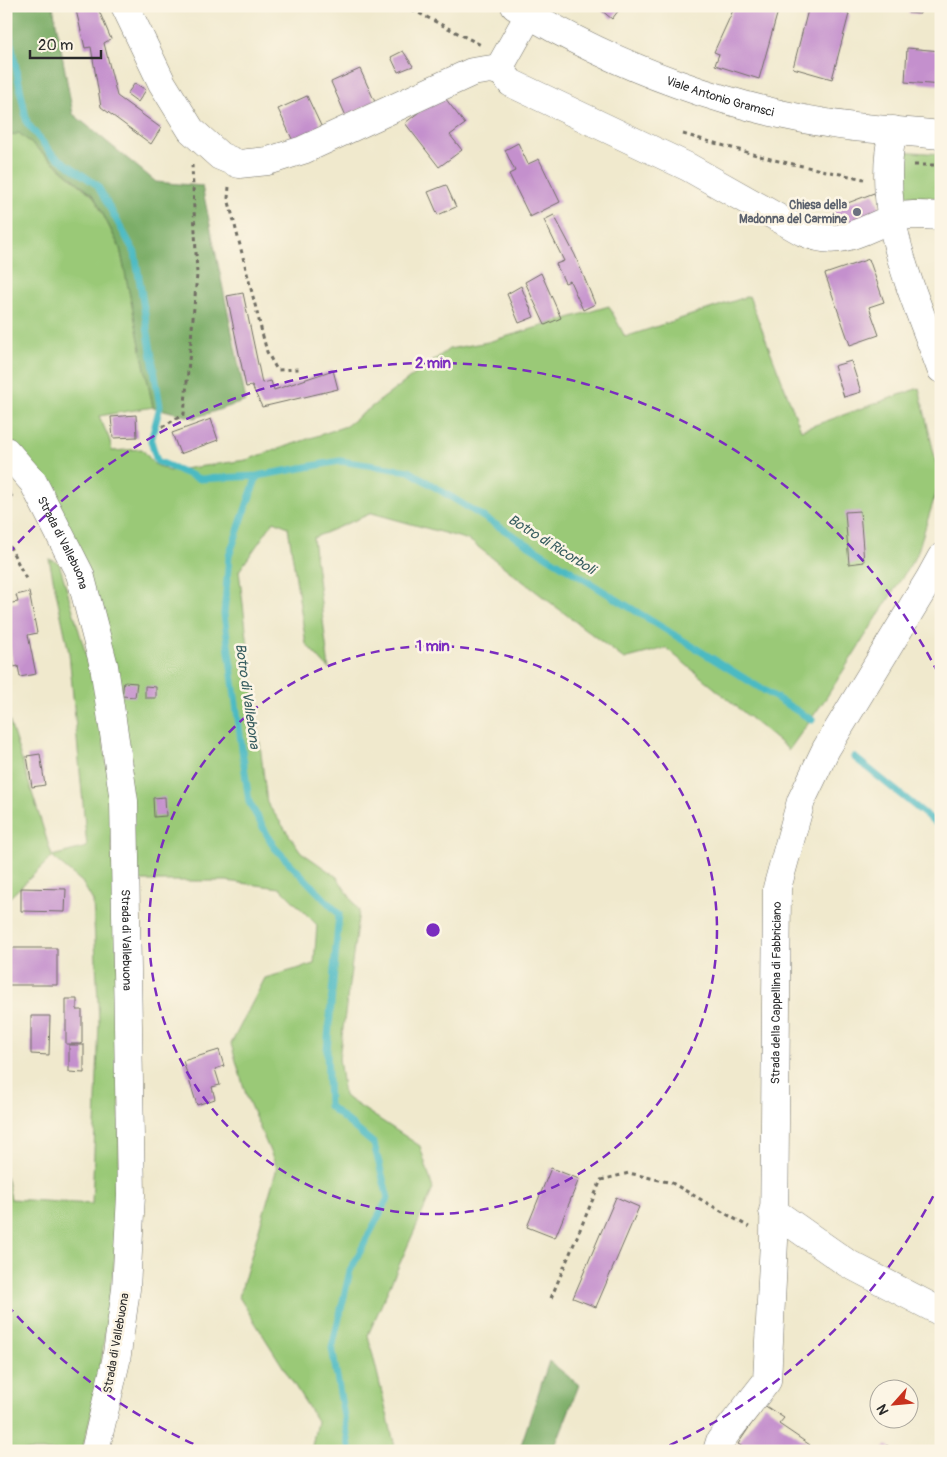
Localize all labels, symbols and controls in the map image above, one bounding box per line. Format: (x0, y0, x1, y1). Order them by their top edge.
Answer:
scale bar (30, 28, 101, 60)
text: 20 m (38, 36, 73, 55)
street label: Viale Antonio Gramsci (664, 73, 775, 120)
place label: Chiesa della Madonna del Carmine (739, 198, 848, 227)
marker: Chiesa della Madonna del Carmine (851, 206, 863, 218)
text: 2 min (415, 354, 451, 373)
street label: Strada di Vallebuona (34, 494, 91, 591)
water label: Botro di Ricorboli (505, 511, 600, 579)
text: 1 min (416, 637, 450, 656)
water label: Botro di Vallebona (232, 642, 263, 751)
street label: Strada di Vallebuona (118, 889, 134, 991)
street label: Strada della Cappellina di Fabbriciano (768, 901, 785, 1084)
centre of rings (424, 921, 442, 939)
street label: Strada di Vallebuona (100, 1291, 133, 1394)
north arrow (870, 1380, 920, 1430)
text: N (873, 1402, 893, 1418)

